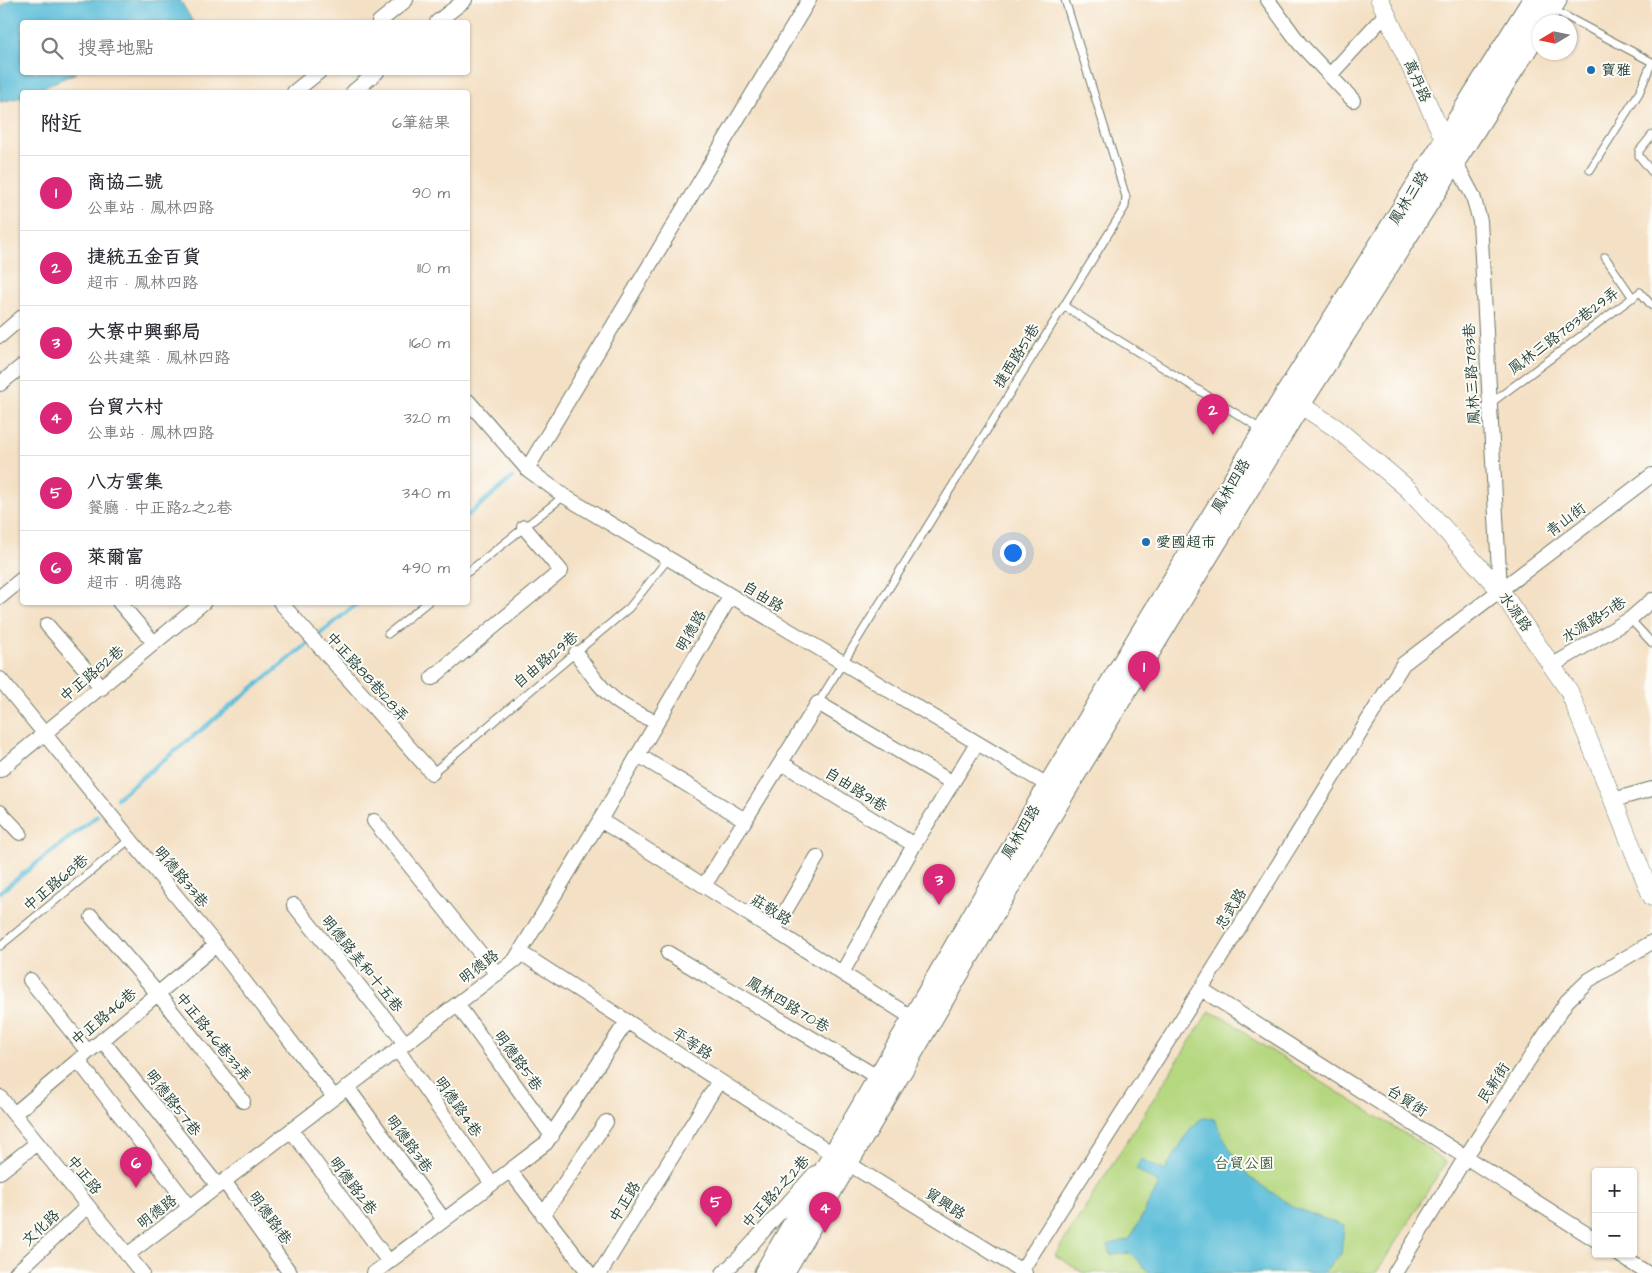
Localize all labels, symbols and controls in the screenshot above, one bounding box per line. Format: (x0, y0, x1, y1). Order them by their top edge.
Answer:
north arrow (1532, 15, 1577, 60)
search box (20, 20, 470, 75)
icon: search (38, 34, 66, 62)
text: 搜尋地點 (78, 35, 154, 62)
street label: 萬丹路 (1398, 56, 1436, 106)
place label: 寶雅 (1601, 60, 1631, 81)
marker: 寶雅 (1585, 64, 1597, 76)
text: 附近 (40, 109, 82, 138)
text: 6筆結果 (392, 112, 450, 134)
street label: 鳳林三路 (1384, 167, 1434, 229)
text: 商協二號 (87, 169, 163, 196)
text: 1 (55, 182, 57, 204)
text: 90 m (412, 182, 450, 204)
text: 公車站 · 鳳林四路 (87, 197, 214, 219)
text: 捷統五金百貨 (87, 244, 201, 271)
text: 2 (51, 257, 61, 279)
text: 110 m (417, 257, 450, 279)
text: 超市 · 鳳林四路 (87, 272, 198, 294)
street label: 鳳林三路783巷29弄 (1504, 282, 1624, 380)
text: 大寮中興郵局 (87, 319, 201, 346)
street label: 捷西路51巷 (989, 320, 1045, 392)
street label: 鳳林三路783巷 (1459, 323, 1485, 425)
text: 3 (52, 332, 60, 354)
text: 160 m (409, 332, 450, 354)
text: 公共建築 · 鳳林四路 (87, 347, 230, 369)
text: 台貿六村 (87, 394, 163, 421)
pin: 2 (1197, 394, 1229, 435)
text: 4 (51, 407, 61, 429)
text: 320 m (404, 407, 450, 429)
text: 公車站 · 鳳林四路 (87, 422, 214, 444)
street label: 鳳林四路 (1207, 455, 1255, 517)
text: 八方雲集 (87, 469, 163, 496)
text: 5 (50, 482, 62, 504)
text: 340 m (402, 482, 450, 504)
text: 餐廳 · 中正路2之2巷 (87, 497, 232, 519)
street label: 青山街 (1542, 498, 1590, 542)
place label: 愛國超市 (1156, 532, 1216, 553)
marker: 愛國超市 (1140, 536, 1152, 548)
your location (1000, 540, 1026, 566)
text: 萊爾富 (87, 544, 144, 571)
text: 6 (51, 557, 61, 579)
text: 490 m (401, 557, 450, 579)
text: 超市 · 明德路 (87, 572, 182, 594)
street label: 自由路 (738, 576, 788, 618)
street label: 水源路 (1493, 588, 1537, 636)
street label: 水源路51巷 (1558, 592, 1630, 648)
street label: 明德路 (671, 606, 711, 656)
street label: 中正路88巷128弄 (321, 627, 413, 727)
street label: 自由路129巷 (509, 627, 583, 693)
street label: 中正路82巷 (55, 641, 129, 707)
pin: 1 (1128, 651, 1160, 692)
street label: 自由路91巷 (821, 762, 891, 818)
street label: 鳳林四路 (997, 801, 1045, 863)
street label: 明德路33巷 (149, 841, 213, 913)
street label: 中正路68巷 (19, 850, 93, 916)
pin: 3 (923, 864, 955, 905)
street label: 忠武路 (1210, 884, 1252, 934)
street label: 莊敬路 (746, 889, 796, 931)
street label: 明德路美和十五巷 (316, 911, 408, 1017)
street label: 明德路 (455, 945, 503, 989)
street label: 鳳林四路70巷 (742, 972, 834, 1038)
street label: 中正路46巷 (67, 983, 141, 1051)
street label: 中正路46巷33弄 (170, 988, 256, 1086)
street label: 平等路 (667, 1023, 717, 1065)
street label: 明德路5巷 (489, 1026, 547, 1096)
street label: 民新街 (1473, 1058, 1515, 1108)
street label: 明德路57巷 (140, 1065, 206, 1141)
street label: 明德路4巷 (429, 1072, 487, 1142)
street label: 台貿街 (1382, 1080, 1432, 1122)
street label: 明德路3巷 (381, 1110, 437, 1178)
pin: 6 (120, 1147, 152, 1188)
street label: 中正路 (62, 1151, 106, 1199)
street label: 中正路2之2巷 (737, 1151, 815, 1233)
street label: 明德路2巷 (324, 1152, 382, 1220)
park label: 台貿公園 (1214, 1153, 1274, 1174)
map controls (1592, 1168, 1637, 1258)
button: + (1592, 1168, 1637, 1213)
street label: 中正路 (604, 1177, 646, 1227)
street label: 貿興路 (920, 1183, 970, 1225)
pin: 5 (700, 1186, 732, 1227)
street label: 明德路1巷 (243, 1187, 297, 1249)
street label: 明德路 (133, 1190, 181, 1234)
pin: 4 (809, 1192, 841, 1233)
street label: 文化路 (17, 1205, 65, 1251)
button: − (1592, 1213, 1637, 1258)

